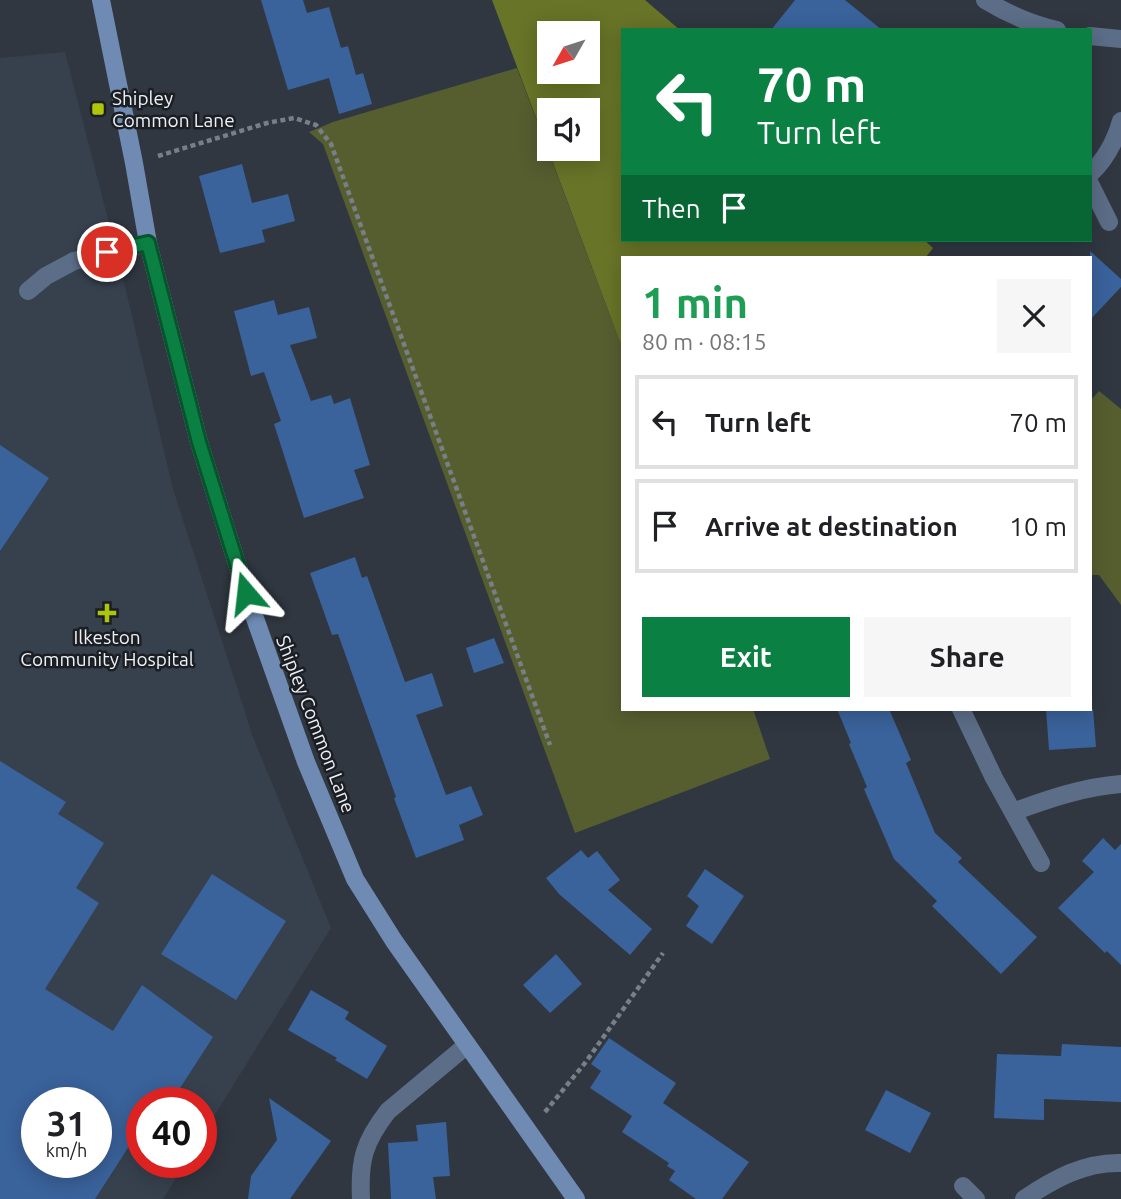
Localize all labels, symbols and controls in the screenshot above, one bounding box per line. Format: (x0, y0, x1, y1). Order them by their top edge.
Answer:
north arrow (537, 21, 600, 84)
map controls (537, 21, 600, 161)
icon: left (642, 56, 733, 147)
text: 70 m (757, 56, 866, 111)
place label: Shipley Common Lane (112, 87, 235, 131)
button: sound (537, 98, 600, 161)
marker: Shipley Common Lane (90, 101, 106, 117)
text: Turn left (757, 114, 881, 150)
icon: arrive (715, 189, 753, 227)
text: Then (642, 194, 701, 223)
pin (77, 222, 137, 282)
icon: arrive (88, 233, 126, 271)
text: 1 min (642, 279, 748, 326)
button: close (997, 279, 1071, 353)
text: 80 m · 08:15 (642, 329, 767, 354)
icon: left (646, 403, 684, 441)
text: Turn left (705, 408, 811, 437)
text: 70 m (1009, 408, 1067, 437)
icon: arrive (646, 507, 684, 545)
text: Arrive at destination (705, 512, 958, 541)
text: 10 m (1009, 512, 1067, 541)
position arrow (209, 556, 283, 630)
marker: Ilkeston Community Hospital (97, 603, 117, 623)
button: Exit (642, 617, 850, 697)
button: Share (864, 617, 1071, 697)
place label: Ilkeston Community Hospital (20, 626, 194, 670)
street label: Shipley Common Lane (272, 632, 360, 816)
speed limit sign: 40 (126, 1087, 217, 1178)
text: 31 (47, 1103, 86, 1143)
text: km/h (46, 1140, 87, 1160)

